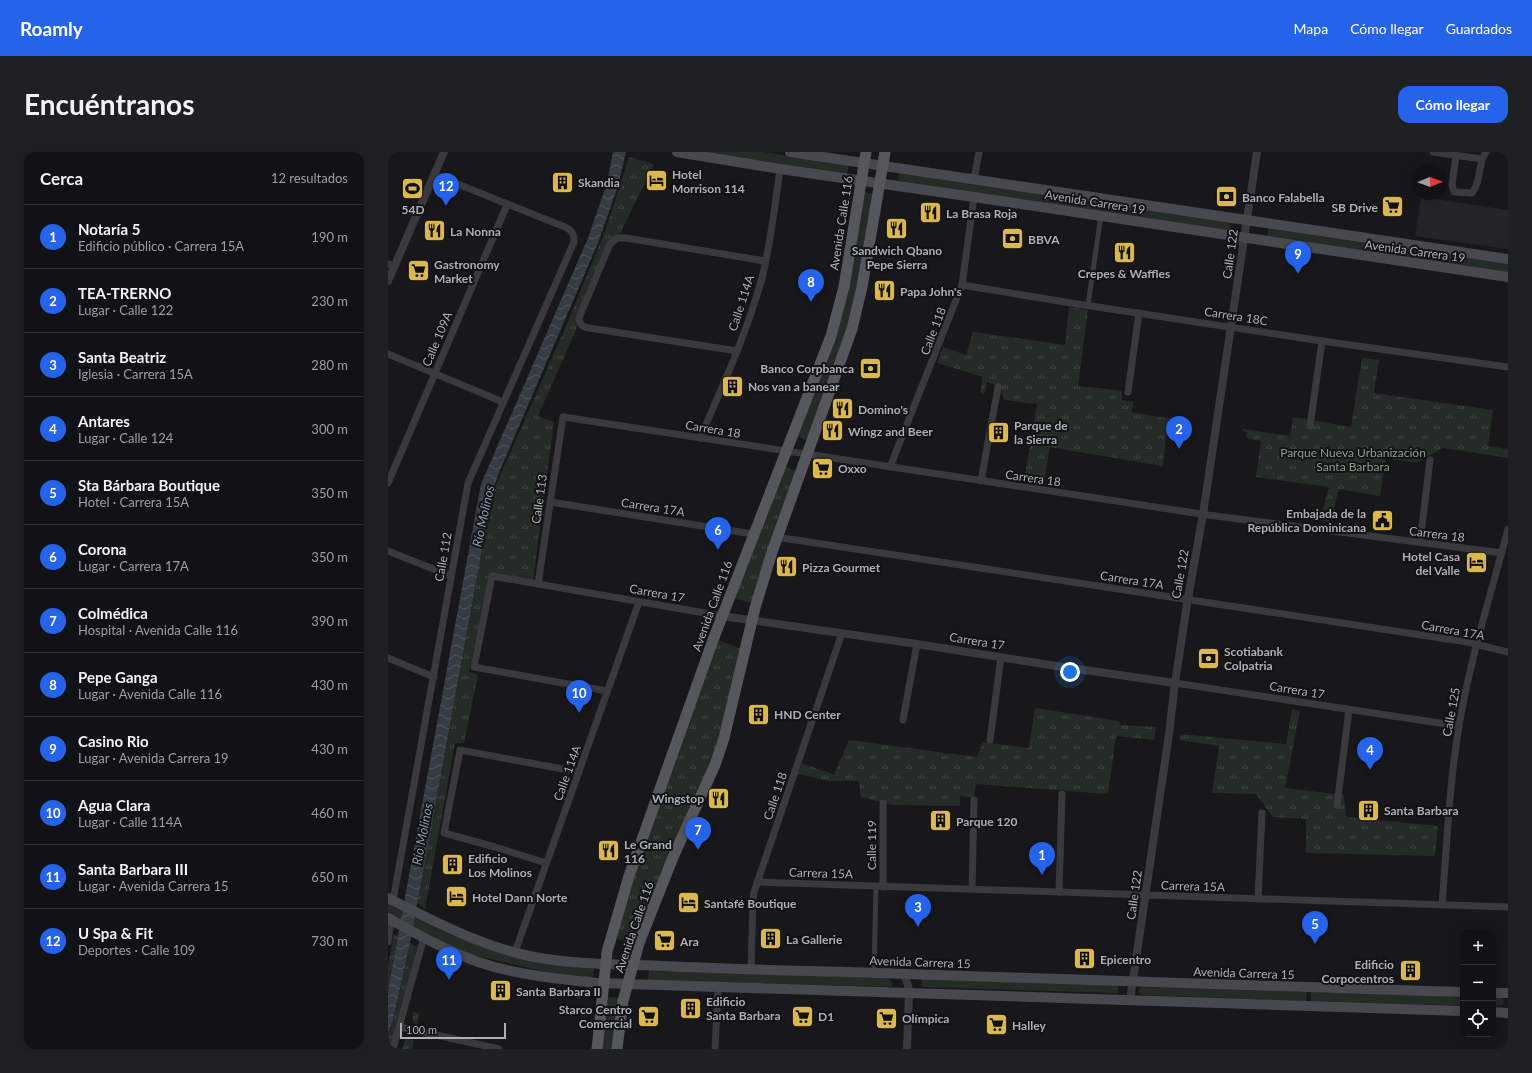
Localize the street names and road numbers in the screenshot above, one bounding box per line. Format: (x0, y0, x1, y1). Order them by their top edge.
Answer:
street label: Avenida Calle 116 (826, 175, 856, 271)
street label: Avenida Carrera 19 (1044, 187, 1146, 217)
street label: Calle 122 (1219, 228, 1241, 280)
street label: Avenida Carrera 19 (1364, 237, 1466, 265)
street label: Calle 114A (725, 272, 757, 333)
street label: Carrera 18C (1203, 304, 1269, 328)
street label: Calle 118 (917, 305, 949, 357)
street label: Calle 109A (419, 309, 456, 369)
street label: Carrera 18 (684, 417, 742, 441)
street label: Carrera 18 (1004, 467, 1062, 489)
street label: Calle 113 (528, 473, 550, 525)
street label: Carrera 17A (620, 495, 687, 520)
street label: Carrera 18 (1408, 523, 1466, 545)
street label: Calle 112 (431, 531, 455, 583)
street label: Calle 122 (1168, 548, 1192, 600)
street label: Avenida Calle 116 (689, 559, 735, 653)
street label: Carrera 17A (1099, 568, 1166, 593)
street label: Carrera 17 (628, 581, 686, 605)
street label: Carrera 17A (1420, 617, 1487, 643)
street label: Carrera 17 (948, 629, 1006, 653)
street label: Carrera 17 (1268, 678, 1326, 702)
street label: Calle 125 (1439, 686, 1463, 738)
street label: Calle 114A (550, 742, 584, 803)
street label: Calle 118 (760, 770, 790, 822)
street label: Calle 119 (864, 820, 879, 870)
street label: Carrera 15A (789, 864, 854, 882)
street label: Calle 122 (1123, 869, 1145, 921)
street label: Carrera 15A (1161, 877, 1226, 895)
street label: Avenida Calle 116 (611, 879, 657, 974)
street label: Avenida Carrera 15 (869, 953, 971, 971)
street label: Avenida Carrera 15 (1193, 964, 1295, 982)

